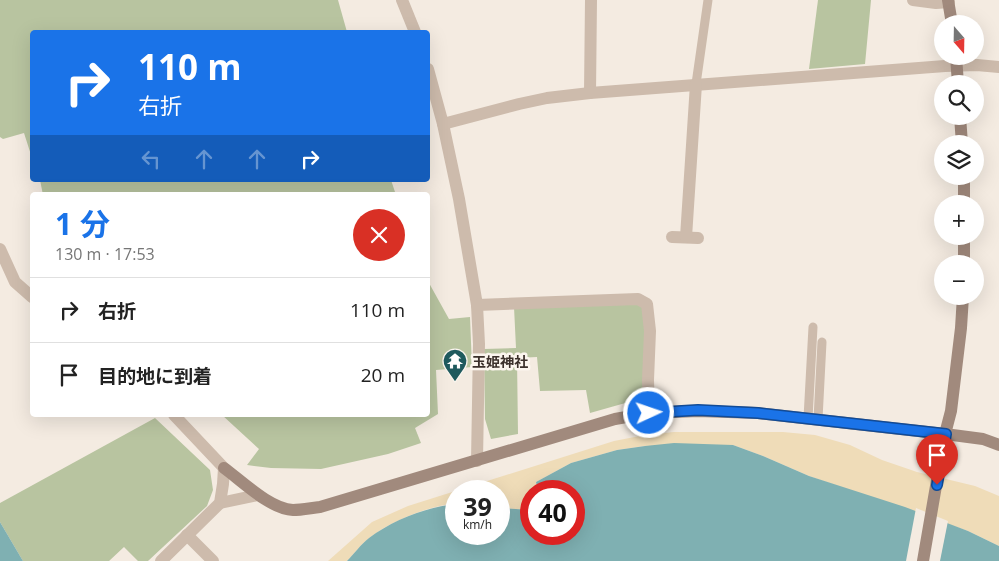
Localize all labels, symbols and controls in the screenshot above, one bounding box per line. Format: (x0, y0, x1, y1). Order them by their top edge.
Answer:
north arrow (934, 15, 984, 65)
map controls (934, 15, 984, 305)
text: 110 m (138, 43, 242, 90)
icon: right (55, 50, 120, 115)
button: search (934, 75, 984, 125)
text: 右折 (138, 90, 182, 120)
button: layers (934, 135, 984, 185)
icon: left (137, 145, 165, 173)
icon: ahead (190, 145, 218, 173)
icon: ahead (243, 145, 271, 173)
icon: right (296, 145, 324, 173)
button: + (934, 195, 984, 245)
text: 1 分 (55, 203, 110, 244)
button: close (353, 209, 405, 261)
text: 130 m · 17:53 (55, 243, 155, 265)
button: − (934, 255, 984, 305)
icon: right (55, 296, 83, 324)
text: 110 m (350, 297, 405, 323)
text: 右折 (98, 298, 136, 324)
temple icon: 玉姫神社 (442, 348, 468, 382)
place label: 玉姫神社 (472, 352, 528, 371)
icon: arrive (55, 361, 83, 389)
text: 20 m (361, 362, 405, 388)
text: 目的地に到着 (98, 363, 212, 389)
position arrow (622, 386, 674, 438)
pin (916, 434, 958, 485)
icon: arrive (923, 441, 951, 469)
speed limit sign: 40 (520, 480, 585, 545)
text: 39 (463, 489, 492, 523)
text: km/h (463, 516, 492, 533)

